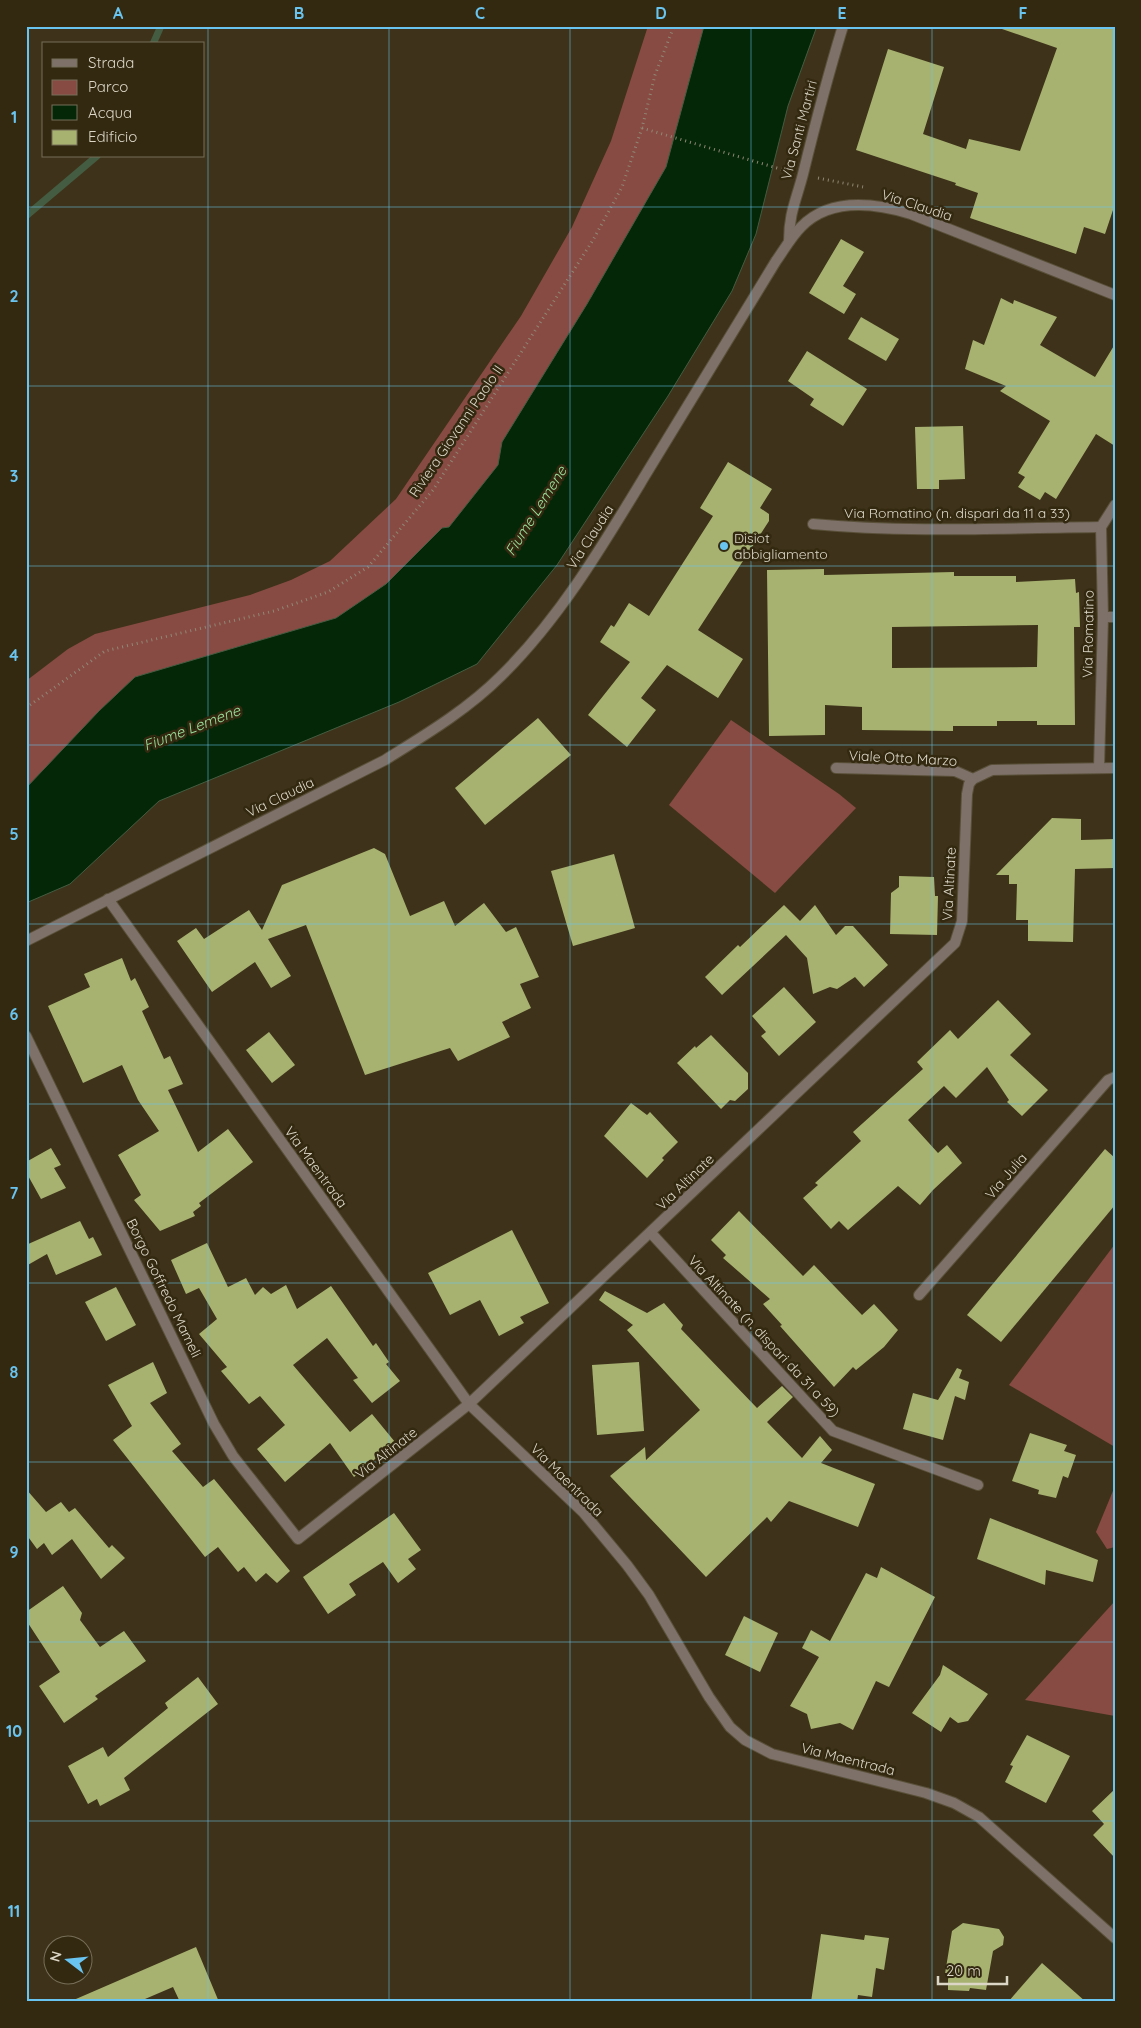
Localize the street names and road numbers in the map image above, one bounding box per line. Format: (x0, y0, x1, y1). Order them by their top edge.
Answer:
street label: Via Santi Martiri (777, 78, 821, 182)
street label: Via Claudia (879, 185, 955, 225)
street label: Riviera Giovanni Paolo II (405, 361, 507, 501)
street label: Via Claudia (563, 501, 617, 573)
street label: Via Romatino (n. dispari da 11 a 33) (844, 504, 1070, 522)
street label: Via Romatino (1078, 590, 1098, 678)
street label: Viale Otto Marzo (848, 746, 958, 770)
street label: Via Claudia (243, 773, 317, 821)
street label: Via Altinate (938, 847, 960, 921)
street label: Via Maentrada (280, 1123, 352, 1211)
street label: Via Julia (981, 1149, 1031, 1203)
street label: Via Altinate (652, 1150, 718, 1214)
street label: Borgo Goffredo Mameli (122, 1216, 206, 1360)
street label: Via Altinate (n. dispari da 31 a 59) (684, 1251, 844, 1421)
street label: Via Altinate (351, 1423, 421, 1483)
street label: Via Maentrada (527, 1440, 607, 1520)
street label: Via Maentrada (799, 1739, 897, 1779)

